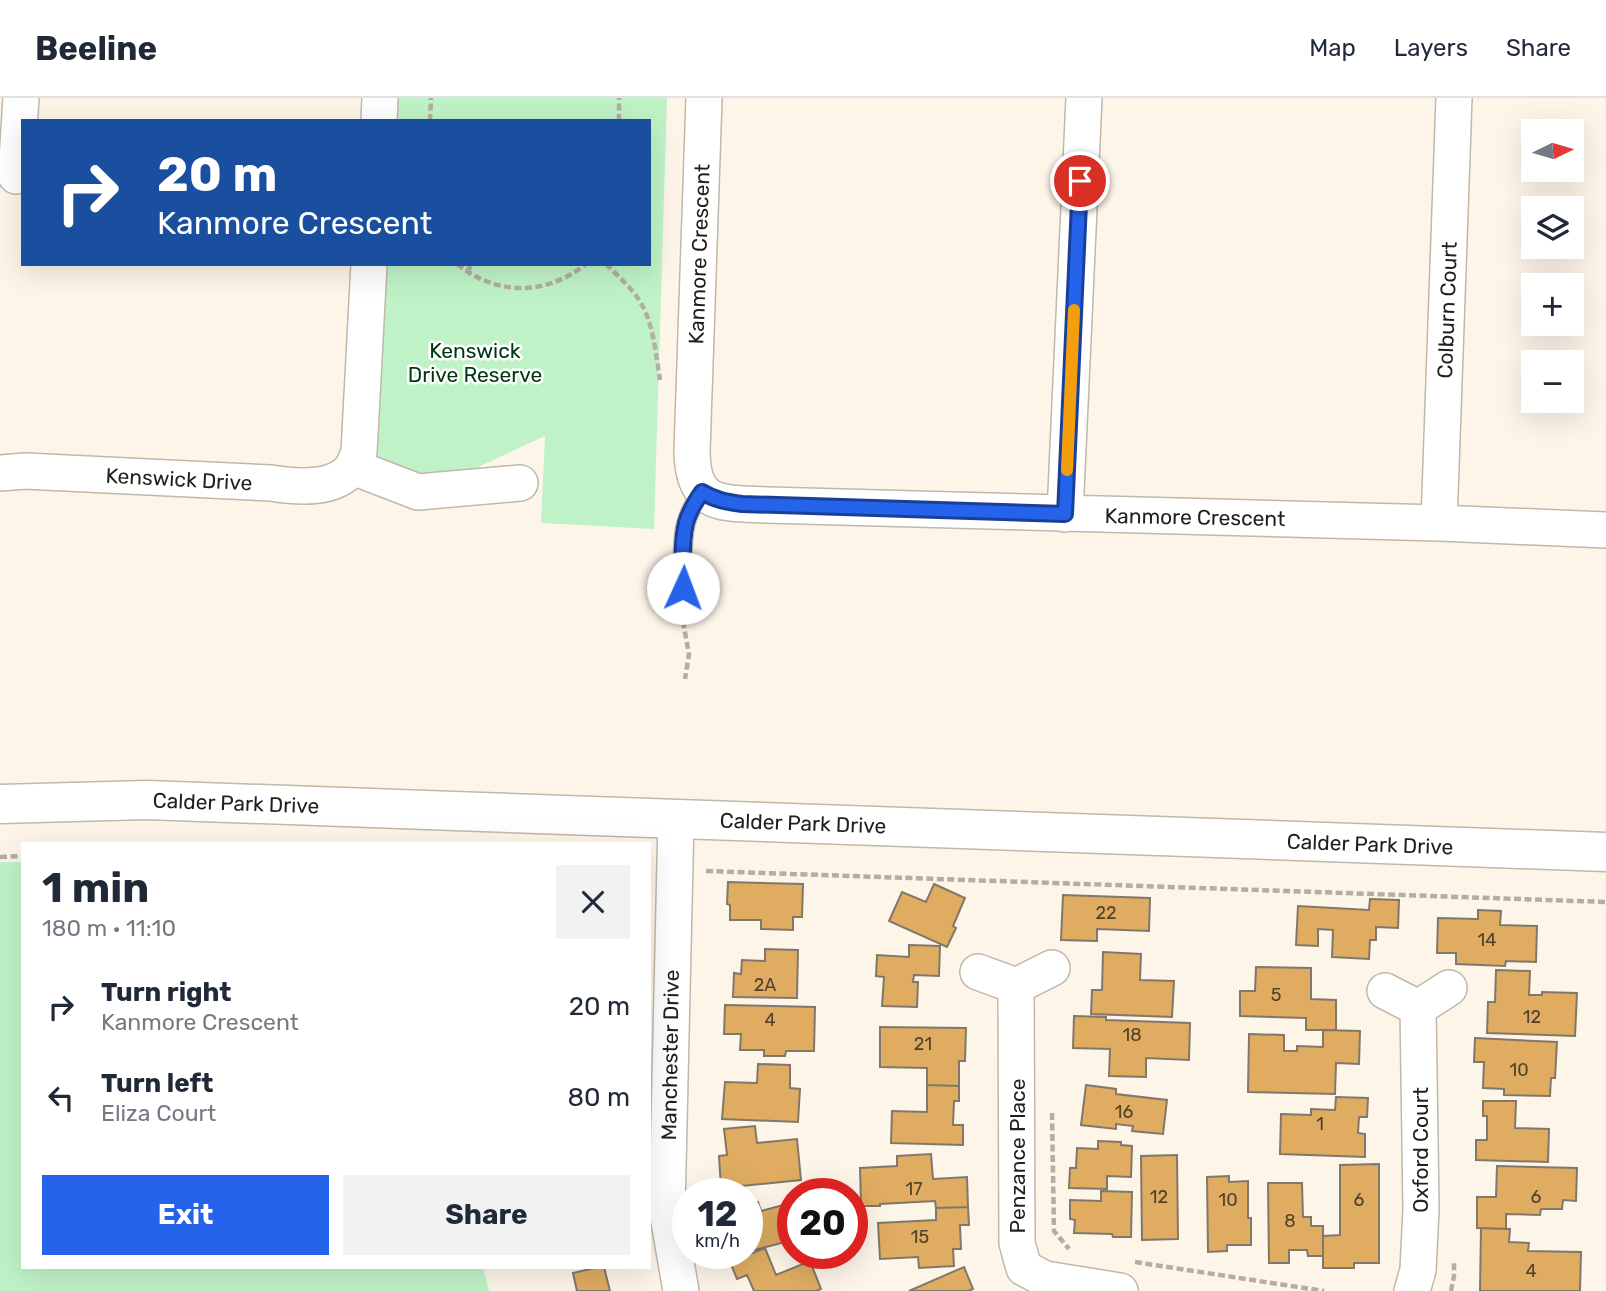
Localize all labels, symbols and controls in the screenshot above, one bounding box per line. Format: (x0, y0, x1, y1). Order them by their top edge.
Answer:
text: Beeline (35, 29, 157, 68)
text: Map (1309, 34, 1356, 62)
text: Layers (1394, 34, 1468, 62)
text: Share (1506, 34, 1571, 62)
north arrow (1521, 119, 1584, 182)
map controls (1521, 119, 1584, 413)
text: 20 m (157, 145, 278, 203)
icon: right (42, 147, 133, 238)
pin (1050, 151, 1110, 211)
icon: arrive (1061, 162, 1099, 200)
street label: Kanmore Crescent (683, 163, 715, 345)
button: layers (1521, 196, 1584, 259)
text: Kanmore Crescent (157, 204, 432, 242)
street label: Colburn Court (1432, 241, 1462, 379)
button: + (1521, 273, 1584, 336)
park label: Kenswick Drive Reserve (408, 338, 542, 387)
button: − (1521, 350, 1584, 413)
street label: Kenswick Drive (105, 463, 253, 495)
street label: Kanmore Crescent (1105, 503, 1285, 531)
position arrow (646, 551, 720, 625)
street label: Calder Park Drive (152, 788, 320, 818)
street label: Calder Park Drive (719, 808, 887, 838)
street label: Calder Park Drive (1286, 829, 1454, 859)
text: 1 min (42, 863, 149, 913)
button: close (556, 865, 630, 939)
house number: 22 (1095, 902, 1117, 924)
text: 180 m · 11:10 (42, 914, 176, 942)
house number: 14 (1478, 929, 1496, 951)
street label: Manchester Drive (656, 969, 684, 1141)
house number: 2A (754, 974, 776, 996)
text: Turn right (101, 977, 231, 1008)
house number: 5 (1271, 984, 1281, 1006)
icon: right (42, 988, 80, 1026)
text: 20 m (569, 991, 630, 1022)
house number: 12 (1523, 1006, 1541, 1028)
text: Kanmore Crescent (101, 1008, 299, 1036)
house number: 4 (764, 1009, 776, 1031)
house number: 18 (1122, 1024, 1142, 1046)
house number: 21 (914, 1033, 932, 1055)
house number: 10 (1509, 1059, 1529, 1081)
text: Turn left (101, 1068, 213, 1099)
icon: left (42, 1079, 80, 1117)
street label: Penzance Place (1005, 1079, 1030, 1233)
text: 80 m (567, 1082, 630, 1113)
street label: Oxford Court (1408, 1087, 1433, 1213)
text: Eliza Court (101, 1099, 216, 1127)
house number: 16 (1115, 1101, 1133, 1123)
house number: 1 (1316, 1113, 1324, 1135)
button: Exit (42, 1175, 329, 1255)
button: Share (343, 1175, 630, 1255)
speed limit sign: 20 (777, 1178, 868, 1269)
house number: 17 (906, 1178, 922, 1200)
house number: 12 (1150, 1186, 1168, 1208)
house number: 6 (1531, 1186, 1542, 1208)
house number: 10 (1218, 1189, 1238, 1211)
house number: 6 (1354, 1189, 1365, 1211)
text: 12 (697, 1193, 738, 1235)
house number: 8 (1284, 1210, 1296, 1232)
house number: 15 (911, 1226, 929, 1248)
text: km/h (695, 1230, 740, 1252)
house number: 4 (1525, 1260, 1537, 1282)

